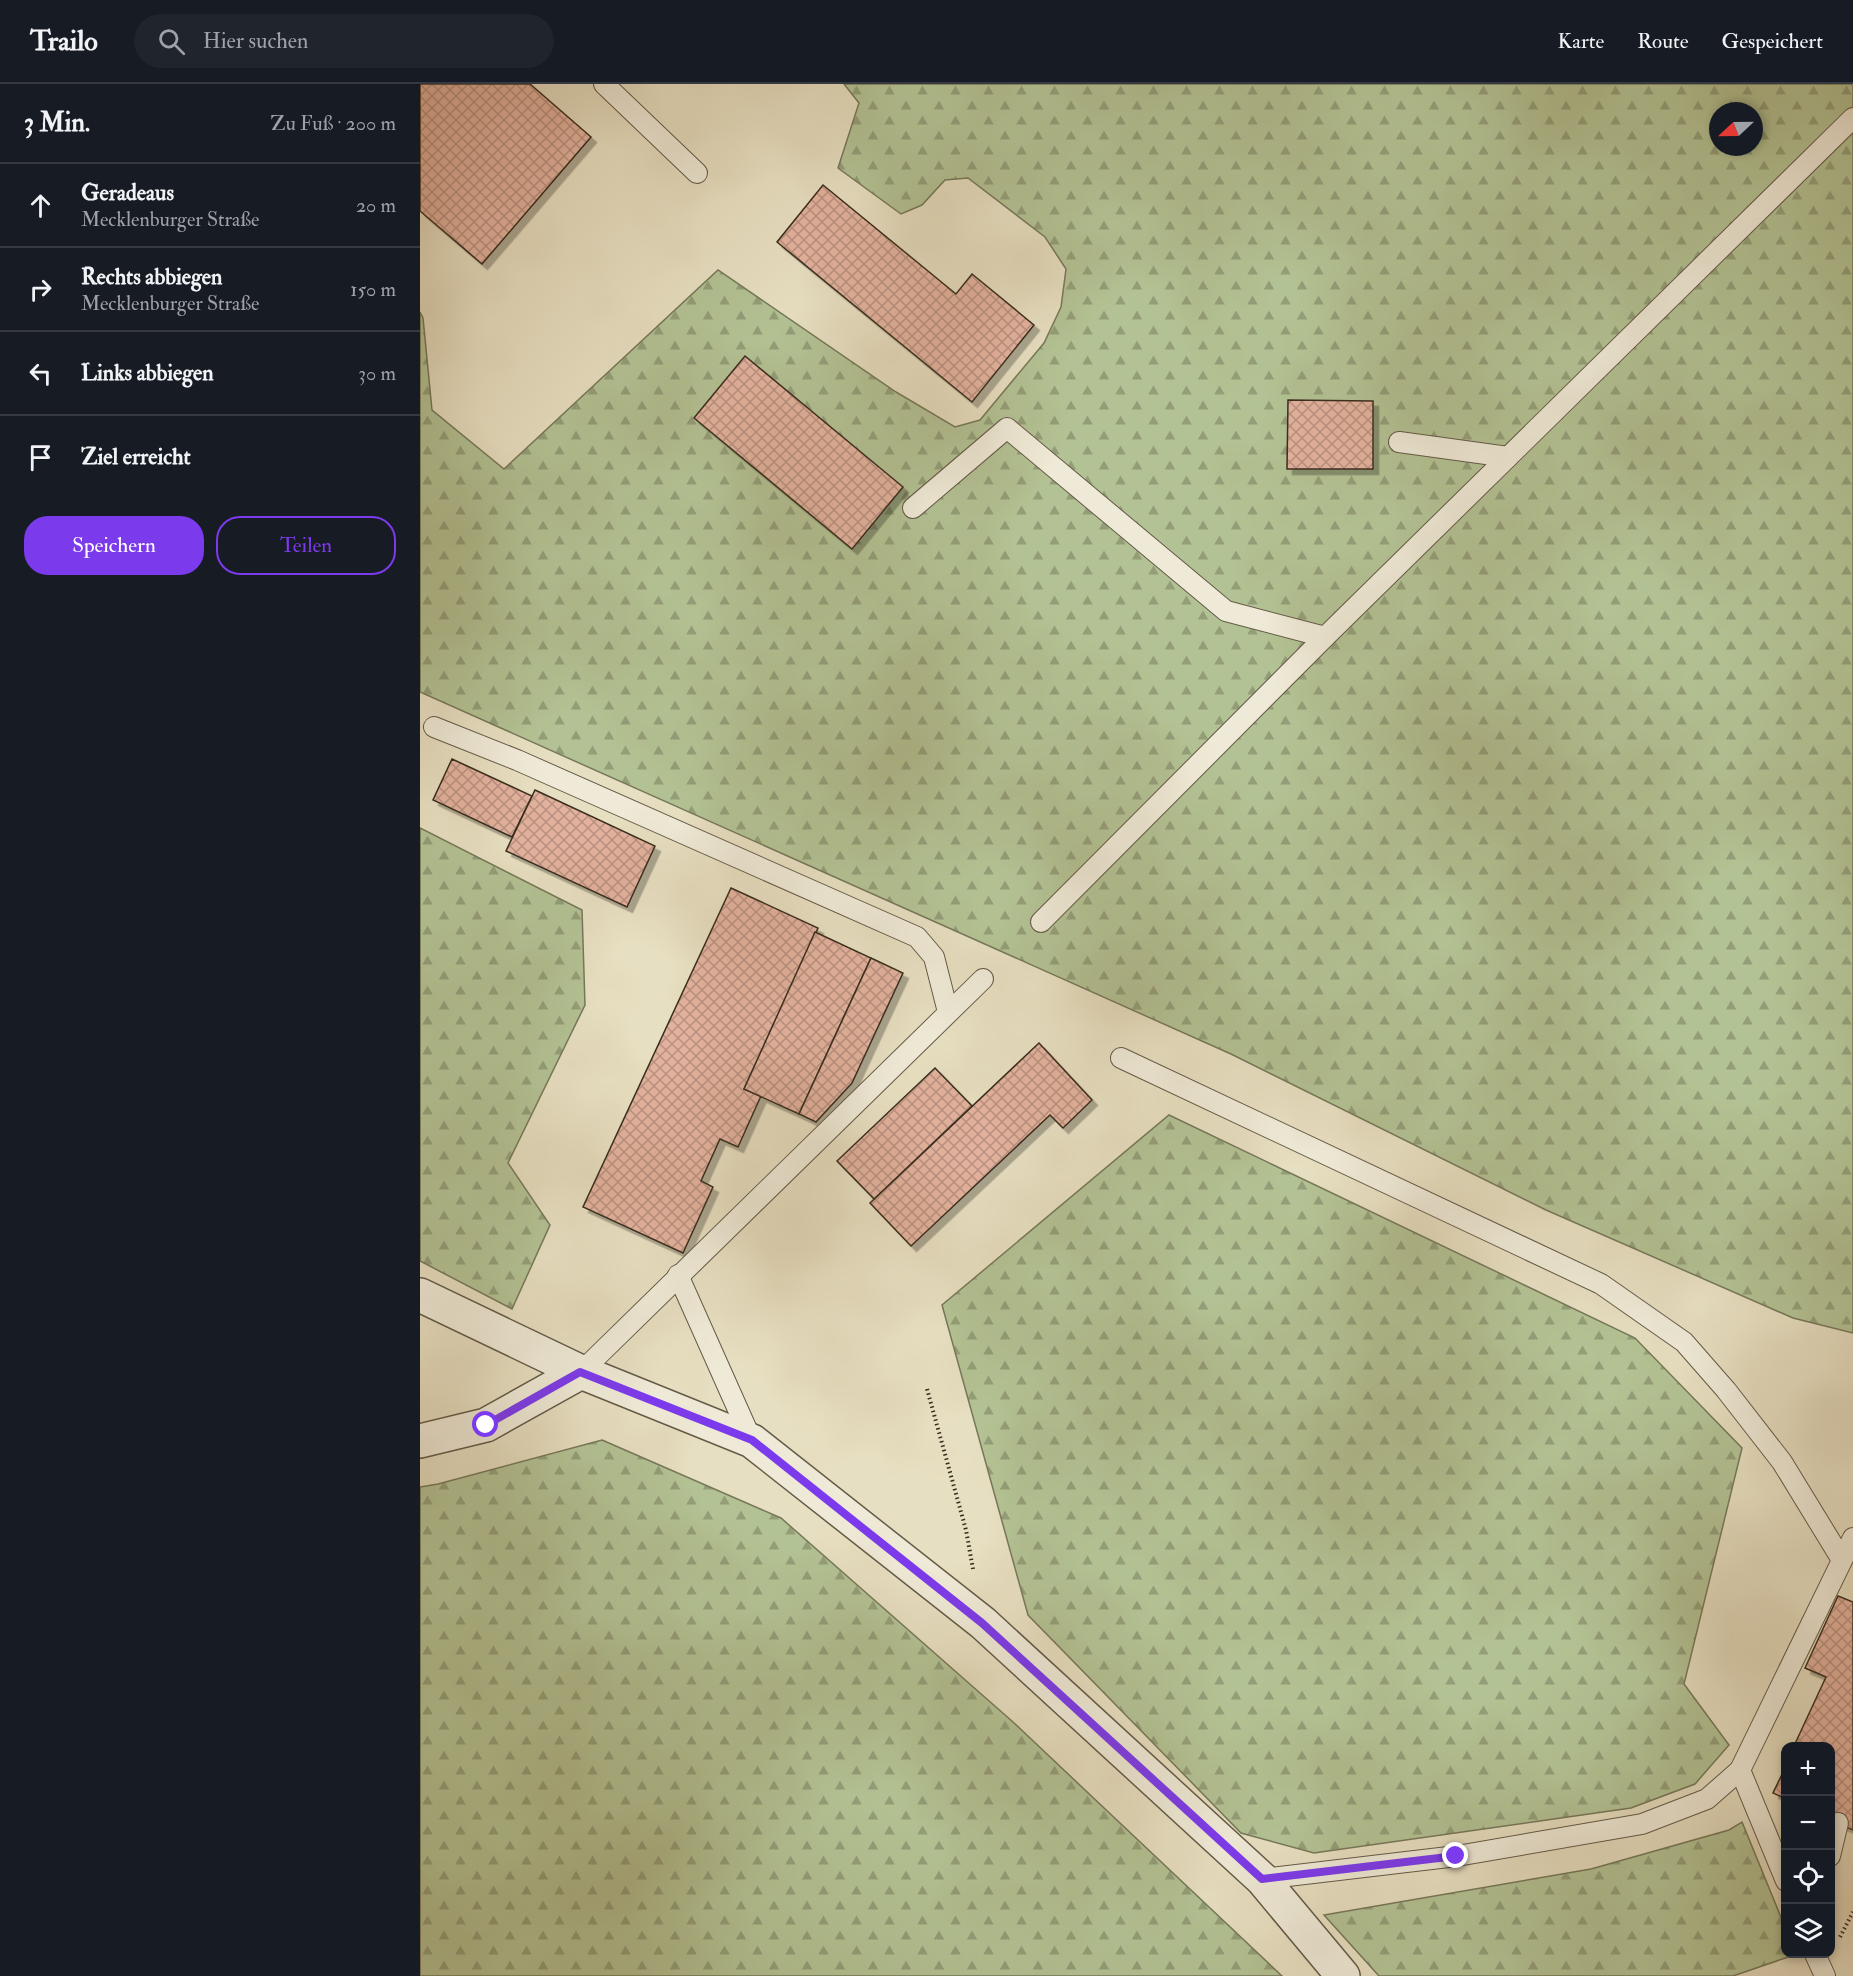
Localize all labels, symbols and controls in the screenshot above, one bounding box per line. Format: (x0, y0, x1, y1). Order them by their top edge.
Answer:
search box (134, 14, 554, 68)
text: Trailo (30, 24, 98, 59)
icon: search (155, 25, 188, 58)
text: Hier suchen (203, 27, 308, 55)
text: Karte (1558, 28, 1604, 55)
text: Route (1637, 28, 1689, 55)
text: Gespeichert (1722, 28, 1823, 55)
north arrow (1709, 102, 1763, 156)
text: 3 Min. (24, 107, 90, 139)
text: Zu Fuß · 200 m (271, 111, 396, 136)
text: Geradeaus (81, 179, 174, 207)
icon: ahead (24, 189, 57, 222)
text: 20 m (356, 193, 396, 218)
text: Mecklenburger Straße (81, 207, 259, 232)
text: Rechts abbiegen (81, 263, 222, 291)
icon: right (24, 273, 57, 306)
text: 150 m (350, 277, 396, 302)
text: Mecklenburger Straße (81, 291, 259, 316)
icon: left (24, 357, 57, 390)
text: Links abbiegen (81, 359, 214, 387)
text: 30 m (358, 361, 396, 386)
icon: arrive (24, 441, 57, 474)
text: Ziel erreicht (81, 443, 191, 471)
button: Speichern (24, 516, 204, 575)
button: Teilen (216, 516, 396, 575)
route start (472, 1411, 498, 1437)
map controls (1781, 1742, 1835, 1958)
button: + (1781, 1742, 1835, 1796)
button: − (1781, 1796, 1835, 1850)
route end (1442, 1842, 1468, 1868)
button: locate (1781, 1850, 1835, 1904)
button: layers (1781, 1904, 1835, 1958)

